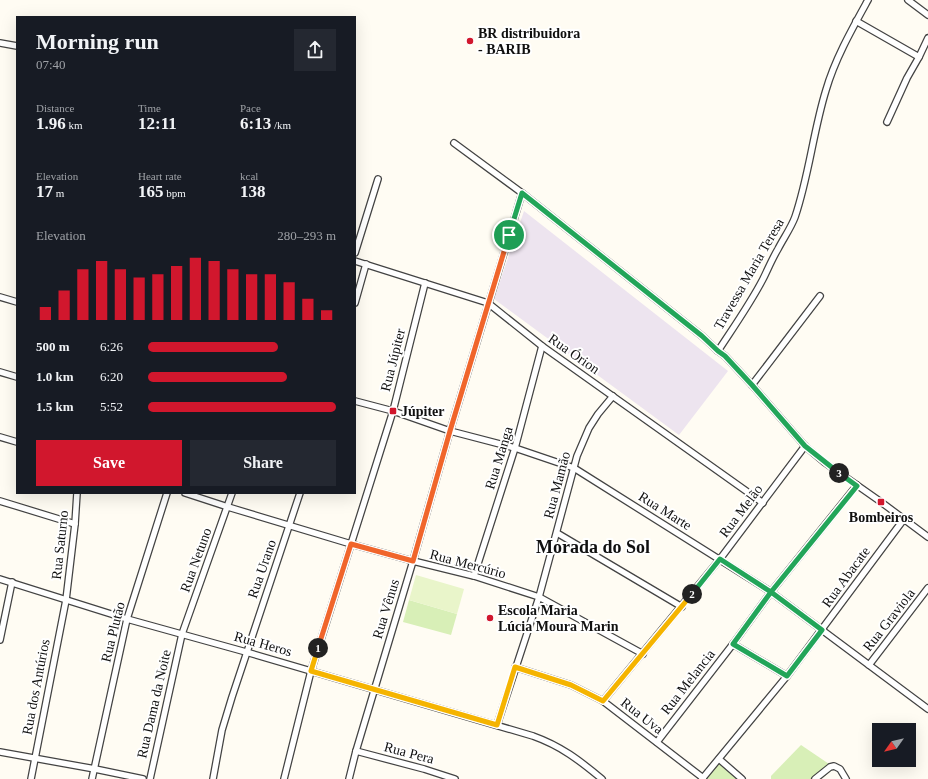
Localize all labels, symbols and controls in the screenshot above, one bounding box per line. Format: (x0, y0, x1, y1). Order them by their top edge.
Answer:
place label: BR distribuidora - BARIB (478, 26, 580, 57)
text: Morning run (36, 29, 159, 54)
button: share (294, 29, 336, 71)
marker: BR distribuidora - BARIB (465, 36, 475, 46)
text: 07:40 (36, 57, 66, 72)
text: Distance (36, 102, 74, 114)
text: Time (138, 102, 161, 114)
text: Pace (240, 102, 261, 114)
text: 1.96 (36, 114, 66, 133)
text: 12:11 (138, 114, 177, 133)
text: 6:13 (240, 114, 271, 133)
text: km (66, 119, 83, 131)
text: /km (271, 119, 291, 131)
text: Elevation (36, 170, 78, 182)
text: Heart rate (138, 170, 182, 182)
text: kcal (240, 170, 258, 182)
text: 17 (36, 182, 53, 201)
text: 165 (138, 182, 164, 201)
text: 138 (240, 182, 266, 201)
text: m (53, 187, 64, 199)
text: bpm (164, 187, 186, 199)
street label: Travessa Maria Teresa (711, 215, 787, 332)
pin (492, 218, 526, 252)
icon: arrive (498, 224, 520, 246)
text: Elevation (36, 228, 86, 243)
text: 280–293 m (277, 228, 336, 243)
street label: Rua Júpiter (378, 327, 408, 393)
street label: Rua Órion (546, 330, 603, 377)
text: 500 m (36, 339, 70, 354)
text: 6:26 (100, 339, 123, 354)
text: 1.0 km (36, 369, 74, 384)
text: 6:20 (100, 369, 123, 384)
text: 1.5 km (36, 399, 74, 414)
text: 5:52 (100, 399, 123, 414)
place label: Júpiter (401, 404, 445, 419)
marker: Júpiter (388, 406, 398, 416)
street label: Rua Manga (482, 424, 516, 491)
button: Save (36, 440, 182, 486)
button: Share (190, 440, 336, 486)
street label: Rua Mamão (541, 450, 573, 520)
pin: 3 (829, 463, 849, 483)
text: 3 (836, 467, 842, 479)
street label: Rua Melão (716, 482, 766, 540)
street label: Rua Marte (636, 489, 694, 533)
marker: Bombeiros (876, 497, 886, 507)
street label: Rua Saturno (49, 510, 71, 580)
place label: Bombeiros (849, 510, 914, 525)
street label: Rua Netuno (177, 526, 215, 594)
district label: Morada do Sol (536, 537, 650, 557)
street label: Rua Urano (245, 538, 279, 600)
street label: Rua Abacate (819, 544, 873, 610)
street label: Rua Mercúrio (428, 547, 508, 581)
street label: Rua Vênus (370, 577, 402, 641)
pin: 2 (682, 584, 702, 604)
street label: Rua Graviola (860, 585, 918, 654)
text: 2 (689, 588, 695, 600)
street label: Rua Plutão (98, 600, 128, 664)
place label: Escola Maria Lúcia Moura Marin (498, 603, 619, 634)
marker: Escola Maria Lúcia Moura Marin (485, 613, 495, 623)
street label: Rua Heros (232, 629, 294, 659)
street label: Rua dos Antúrios (19, 638, 53, 736)
pin: 1 (308, 638, 328, 658)
text: 1 (315, 642, 321, 654)
street label: Rua Melancia (658, 646, 718, 717)
street label: Rua Dama da Noite (134, 648, 174, 760)
street label: Rua Uva (618, 695, 667, 738)
north arrow (872, 723, 916, 767)
map controls (872, 723, 916, 767)
street label: Rua Pera (382, 739, 436, 767)

